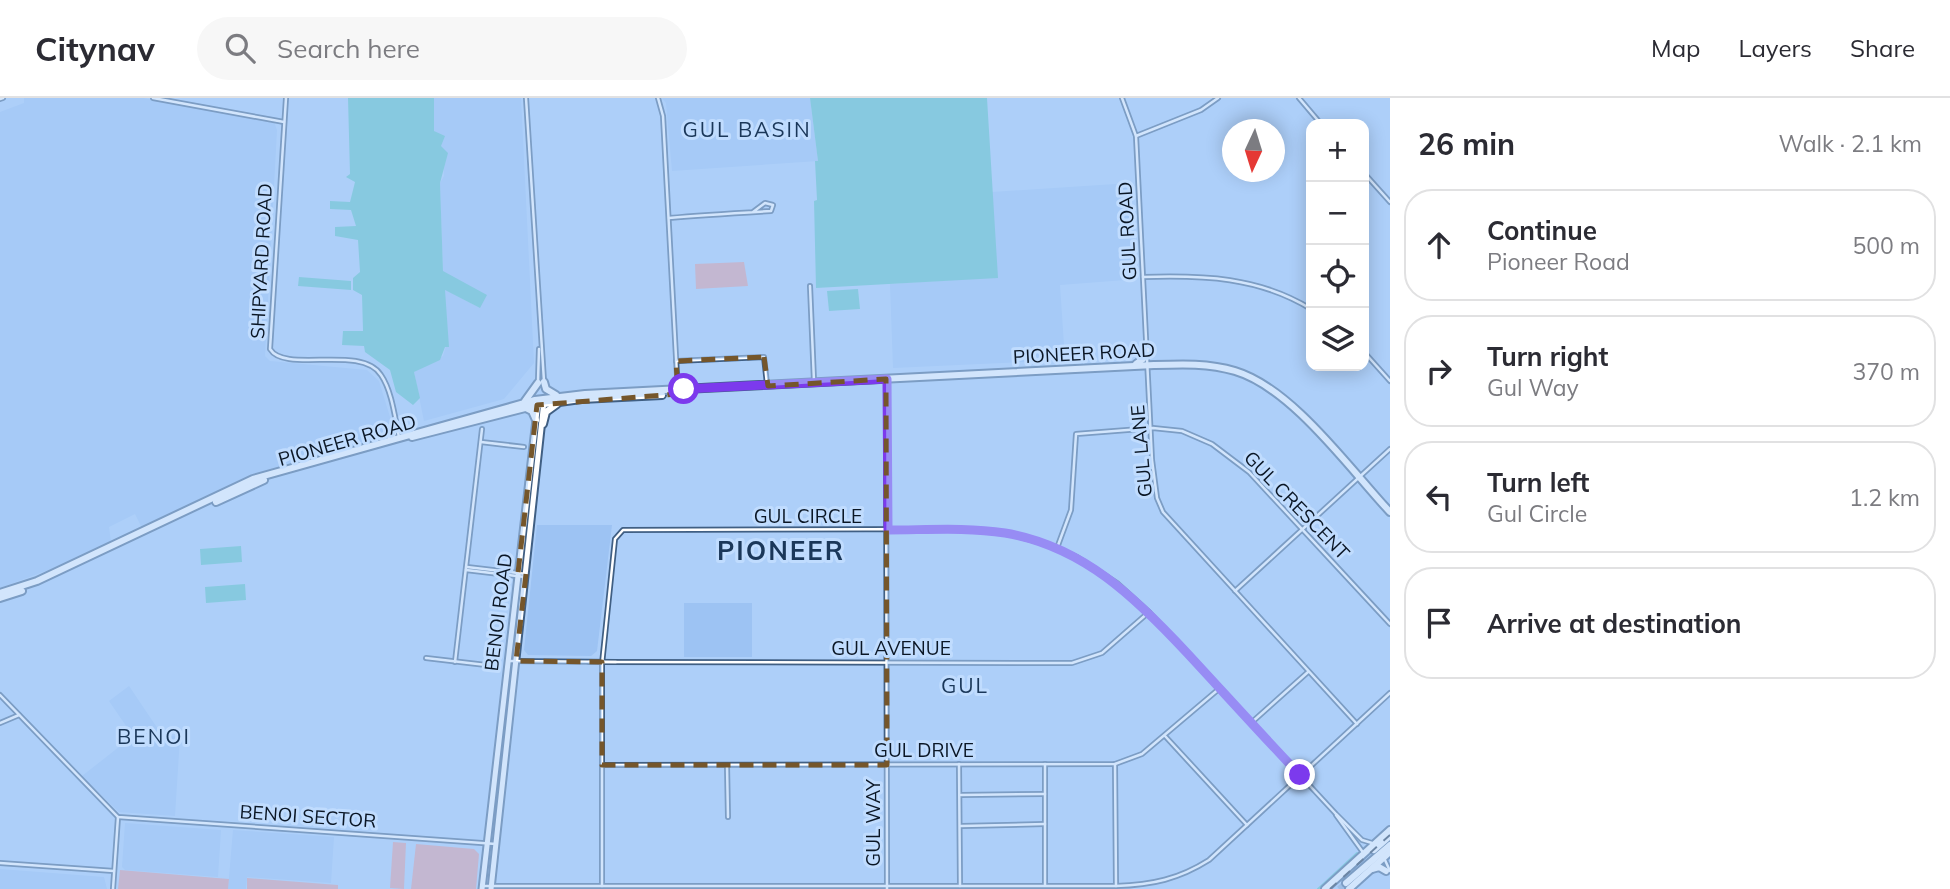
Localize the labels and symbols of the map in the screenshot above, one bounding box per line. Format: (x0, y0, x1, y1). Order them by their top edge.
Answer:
district label: GUL BASIN (682, 116, 812, 142)
north arrow (1222, 119, 1285, 182)
street label: GUL ROAD (1112, 181, 1142, 281)
street label: SHIPYARD ROAD (245, 183, 277, 339)
street label: PIONEER ROAD (1012, 337, 1156, 369)
route start (668, 373, 699, 404)
street label: GUL LANE (1125, 404, 1157, 498)
street label: PIONEER ROAD (275, 409, 419, 471)
street label: GUL CRESCENT (1239, 446, 1355, 565)
street label: GUL CIRCLE (754, 504, 862, 528)
district label: PIONEER (717, 534, 845, 567)
street label: BENOI ROAD (479, 552, 517, 672)
street label: GUL AVENUE (831, 636, 951, 660)
district label: GUL (941, 672, 989, 698)
district label: BENOI (117, 723, 191, 749)
street label: GUL DRIVE (874, 738, 974, 762)
route end (1284, 759, 1315, 790)
street label: GUL WAY (861, 779, 885, 867)
street label: BENOI SECTOR (239, 799, 377, 833)

